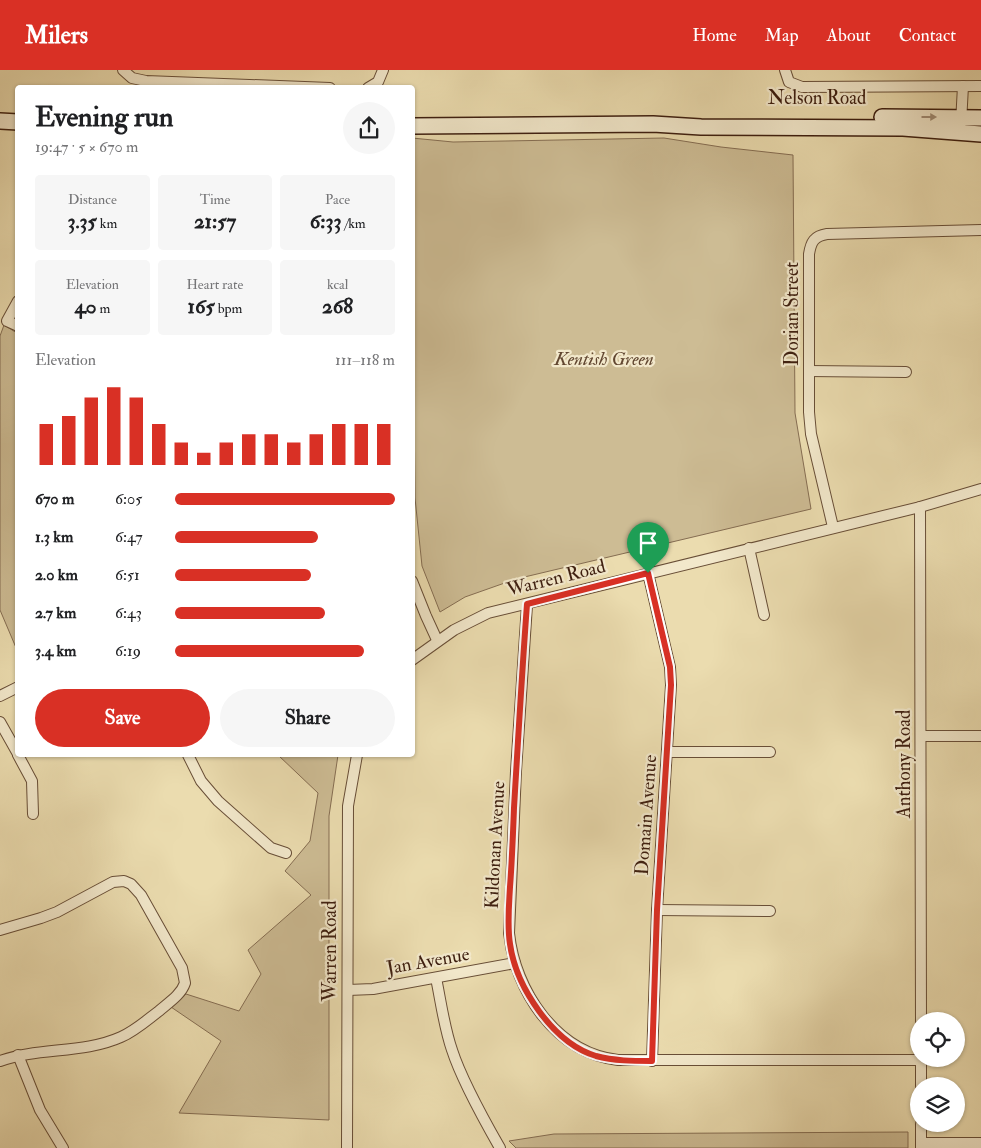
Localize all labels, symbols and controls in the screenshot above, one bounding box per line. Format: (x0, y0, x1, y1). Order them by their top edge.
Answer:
text: Milers (25, 20, 88, 51)
text: Home (692, 24, 737, 47)
text: Map (765, 24, 799, 47)
text: About (827, 24, 871, 47)
text: Contact (899, 24, 956, 47)
street label: Nelson Road (768, 86, 867, 110)
text: Evening run (35, 100, 173, 135)
button: share (343, 102, 395, 154)
one-way arrow (921, 113, 937, 121)
text: 19:47 · 5 × 670 m (35, 137, 138, 157)
text: Distance (68, 191, 117, 208)
text: Time (200, 191, 230, 208)
text: Pace (325, 191, 350, 208)
text: 3.35 (67, 208, 97, 235)
text: 21:57 (194, 208, 236, 235)
text: 6:33 (310, 208, 342, 235)
text: km (97, 215, 117, 232)
text: /km (342, 215, 366, 232)
street label: Dorian Street (780, 262, 804, 366)
text: Elevation (66, 276, 119, 293)
text: Heart rate (186, 276, 243, 293)
text: kcal (327, 276, 348, 293)
text: 40 (74, 293, 96, 320)
text: 165 (188, 293, 215, 320)
text: 268 (322, 293, 353, 320)
text: m (96, 300, 110, 317)
text: bpm (215, 300, 242, 317)
park label: Kentish Green (553, 347, 654, 371)
text: Elevation (35, 350, 96, 370)
text: 111–118 m (335, 350, 395, 370)
text: 670 m (35, 489, 74, 509)
text: 6:05 (115, 489, 142, 509)
pin (627, 522, 669, 573)
text: 1.3 km (35, 527, 73, 547)
text: 6:47 (115, 527, 143, 547)
icon: arrive (634, 529, 662, 557)
street label: Warren Road (503, 554, 609, 602)
text: 2.0 km (35, 565, 78, 585)
text: 6:51 (115, 565, 140, 585)
text: 2.7 km (35, 603, 76, 623)
text: 6:43 (115, 603, 142, 623)
text: 3.4 km (35, 641, 77, 661)
text: 6:19 (115, 641, 141, 661)
button: Save (35, 689, 210, 747)
button: Share (220, 689, 395, 747)
street label: Anthony Road (892, 709, 916, 819)
street label: Domain Avenue (630, 754, 662, 876)
street label: Kildonan Avenue (480, 780, 510, 910)
street label: Warren Road (318, 900, 342, 1003)
street label: Jan Avenue (384, 942, 471, 980)
map controls (910, 1012, 965, 1132)
button: locate (910, 1012, 965, 1067)
button: layers (910, 1077, 965, 1132)

